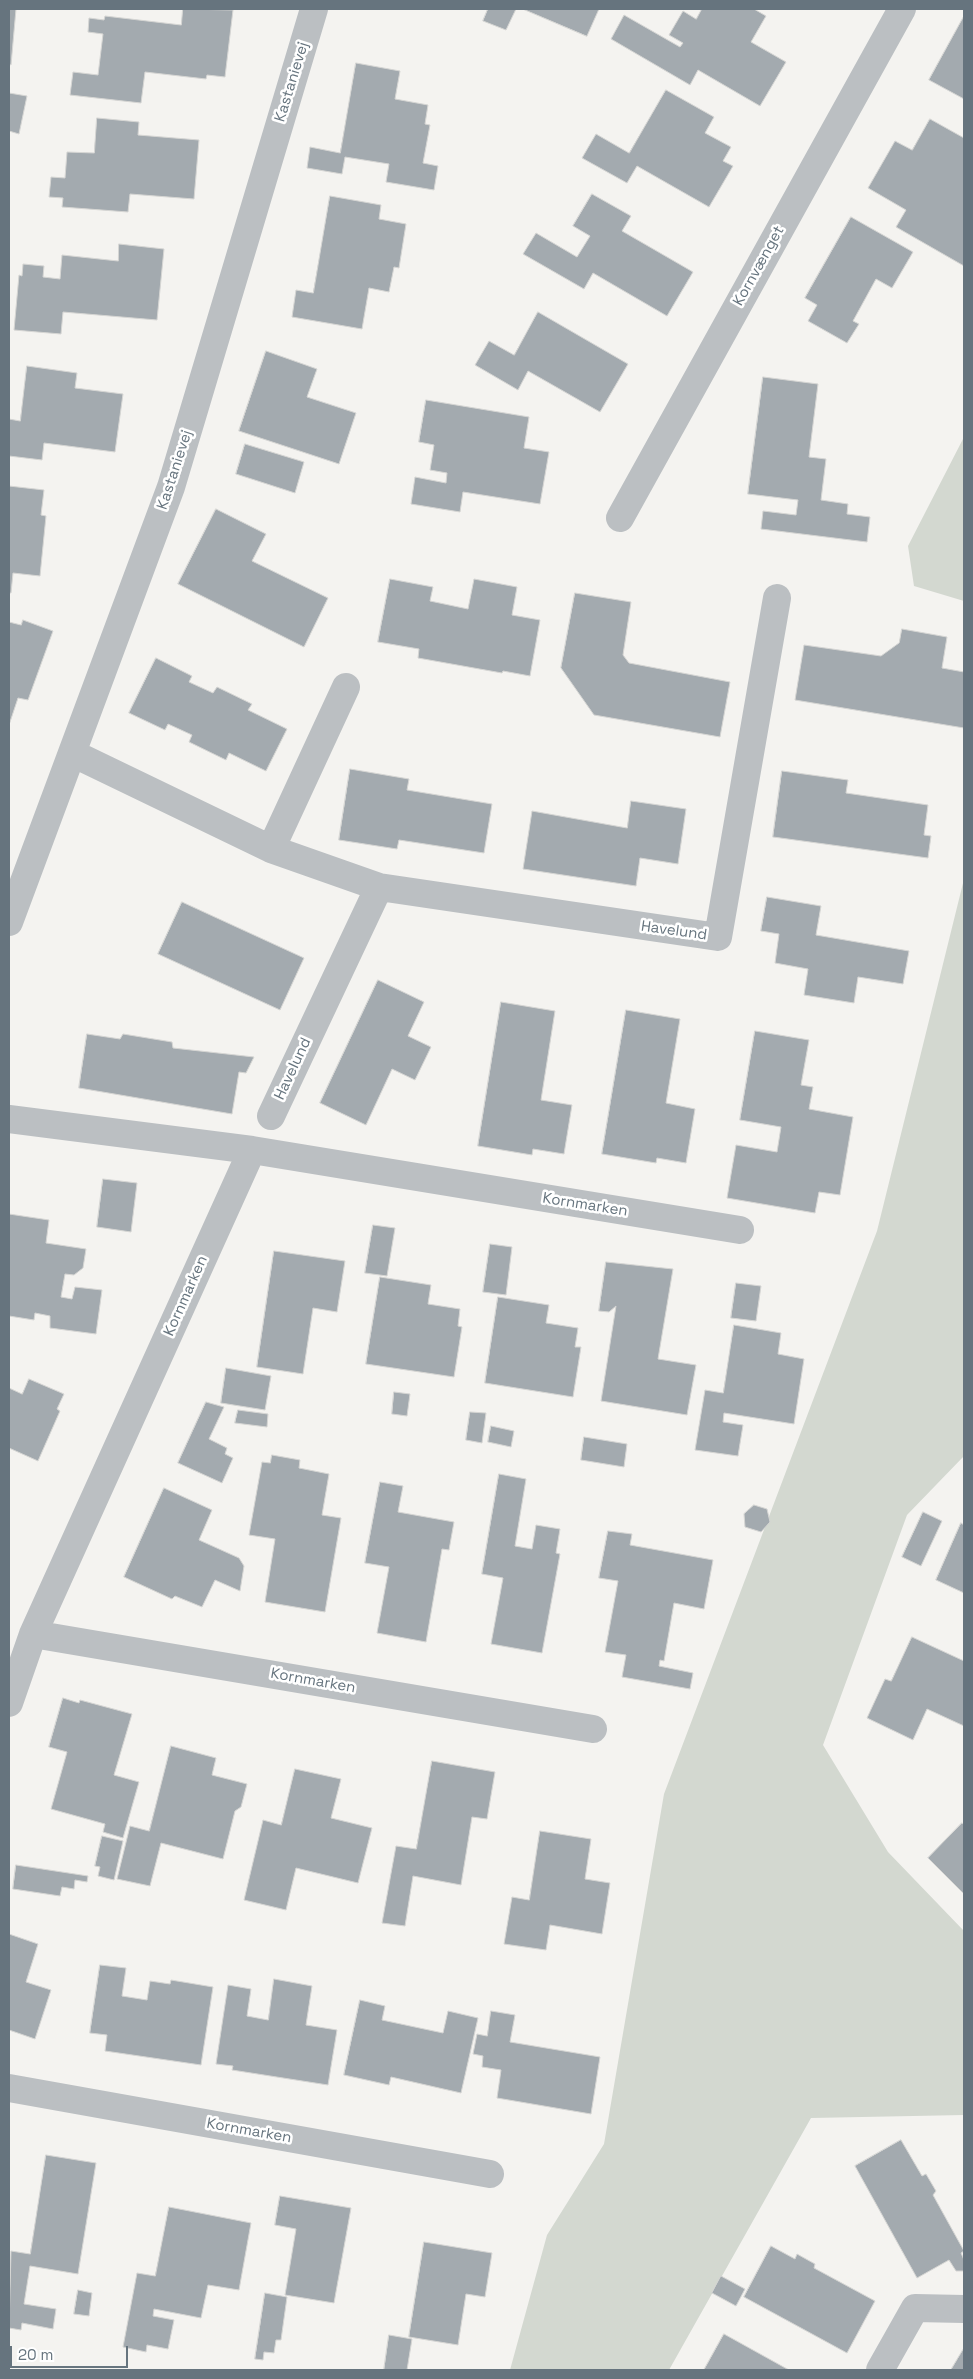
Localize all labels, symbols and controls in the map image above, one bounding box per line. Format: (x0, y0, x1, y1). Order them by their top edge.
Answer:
street label: Kastanievej (271, 40, 313, 124)
street label: Kornvænget (730, 223, 788, 309)
street label: Kastanievej (154, 428, 196, 512)
street label: Havelund (640, 917, 708, 945)
street label: Havelund (271, 1035, 315, 1103)
street label: Kornmarken (541, 1189, 629, 1221)
street label: Kornmarken (160, 1253, 212, 1339)
street label: Kornmarken (269, 1665, 357, 1697)
street label: Kornmarken (205, 2115, 293, 2147)
scale bar (12, 2336, 130, 2368)
text: 20 m (18, 2345, 53, 2364)

